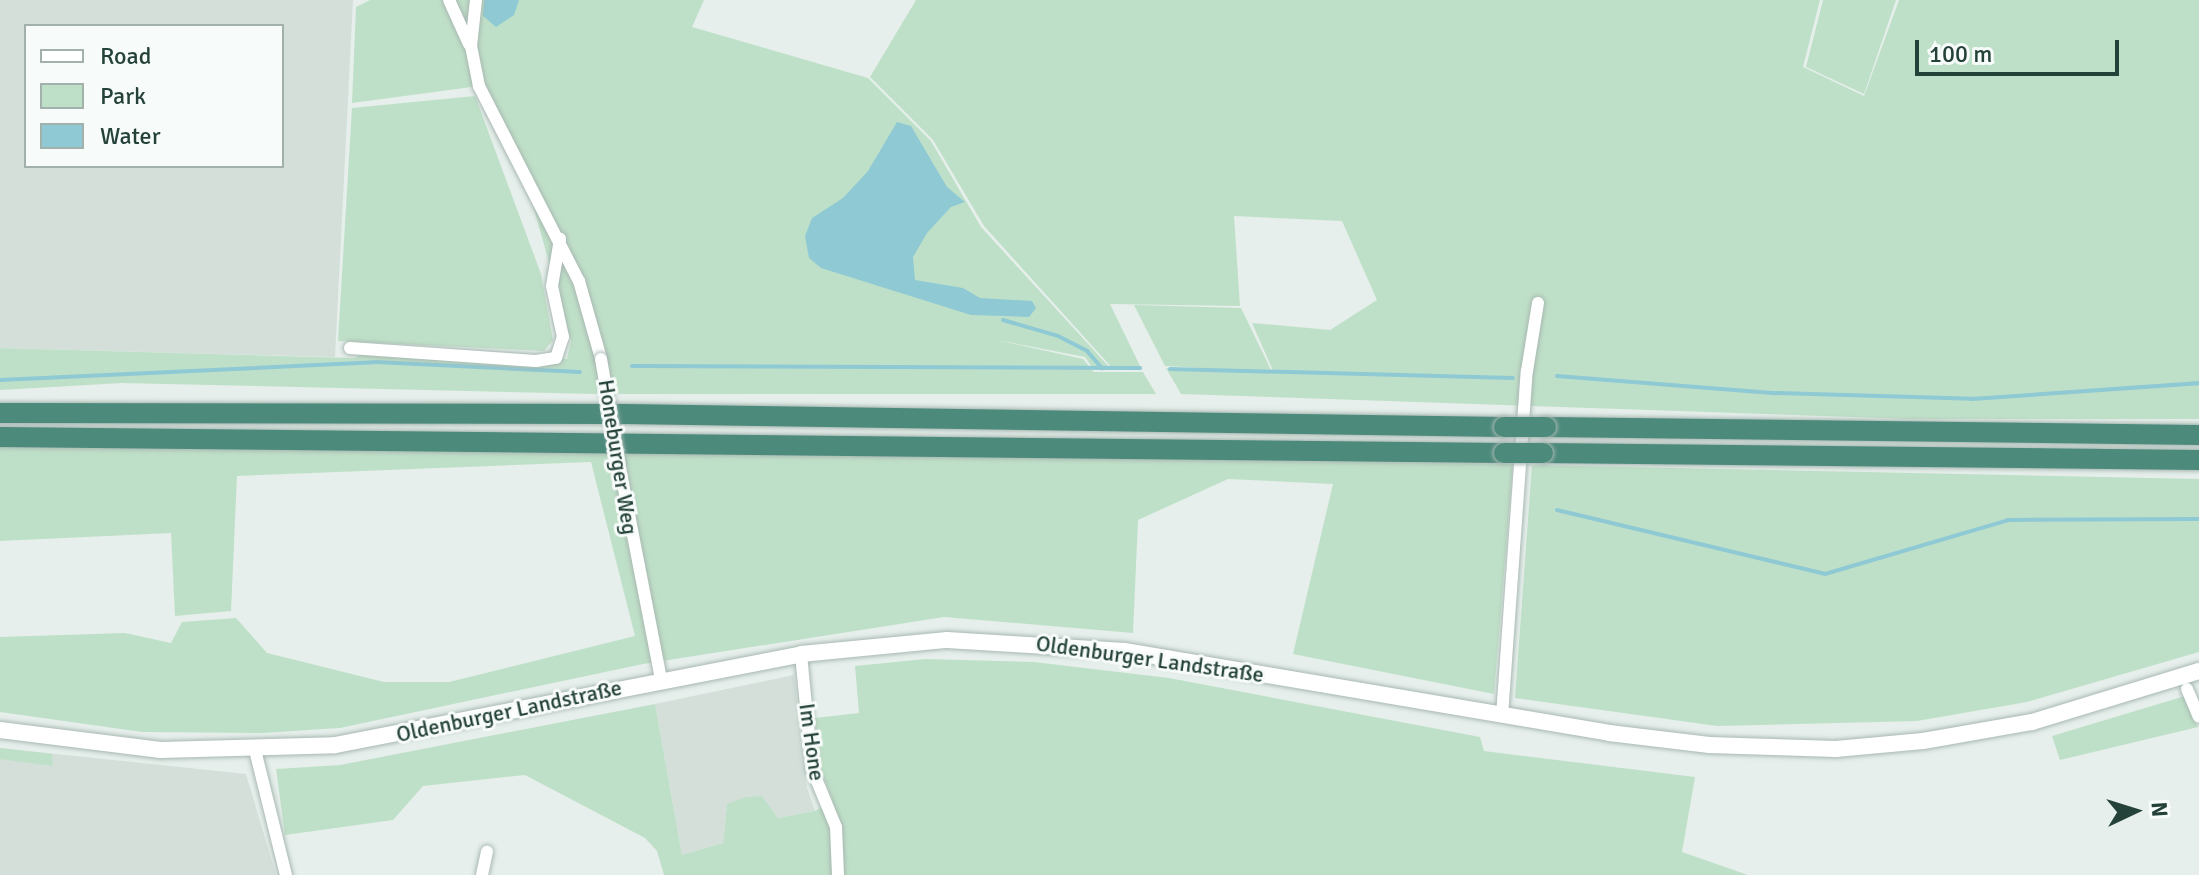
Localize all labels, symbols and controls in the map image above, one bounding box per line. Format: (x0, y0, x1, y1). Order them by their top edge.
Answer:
legend (24, 24, 284, 168)
scale bar (1919, 24, 2123, 74)
text: 100 m (1929, 39, 1992, 69)
text: Road (100, 41, 151, 71)
text: Park (100, 81, 146, 111)
text: Water (100, 121, 160, 151)
street label: Honeburger Weg (593, 377, 643, 537)
street label: Oldenburger Landstraße (1034, 630, 1266, 688)
street label: Oldenburger Landstraße (394, 674, 624, 748)
street label: Im Hone (793, 701, 831, 783)
north arrow (2095, 771, 2175, 851)
text: N (2145, 801, 2173, 818)

